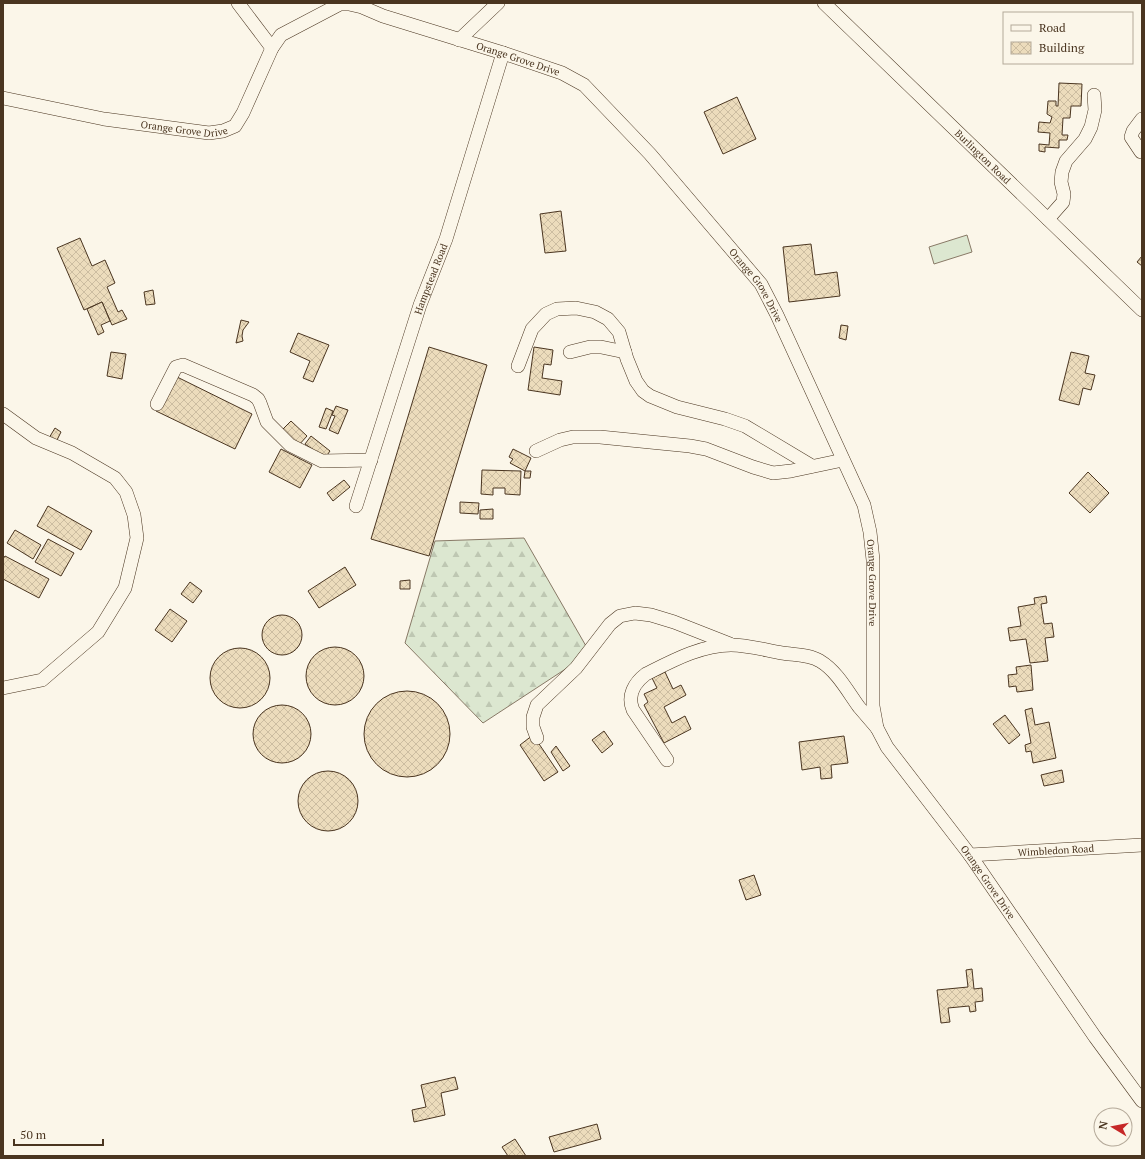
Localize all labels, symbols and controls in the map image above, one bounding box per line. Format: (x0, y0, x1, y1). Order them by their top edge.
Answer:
legend (1003, 12, 1133, 64)
text: Road (1039, 20, 1066, 35)
street label: Orange Grove Drive (475, 39, 562, 79)
text: Building (1039, 40, 1085, 55)
street label: Orange Grove Drive (140, 118, 230, 140)
street label: Burlington Road (952, 127, 1014, 187)
street label: Hampstead Road (411, 241, 451, 316)
street label: Orange Grove Drive (726, 246, 785, 324)
street label: Orange Grove Drive (864, 538, 879, 626)
street label: Wimbledon Road (1017, 842, 1095, 859)
street label: Orange Grove Drive (958, 843, 1018, 922)
north arrow (1093, 1107, 1133, 1147)
text: N (1096, 1119, 1111, 1131)
scale bar (14, 1121, 103, 1147)
text: 50 m (20, 1127, 47, 1142)

